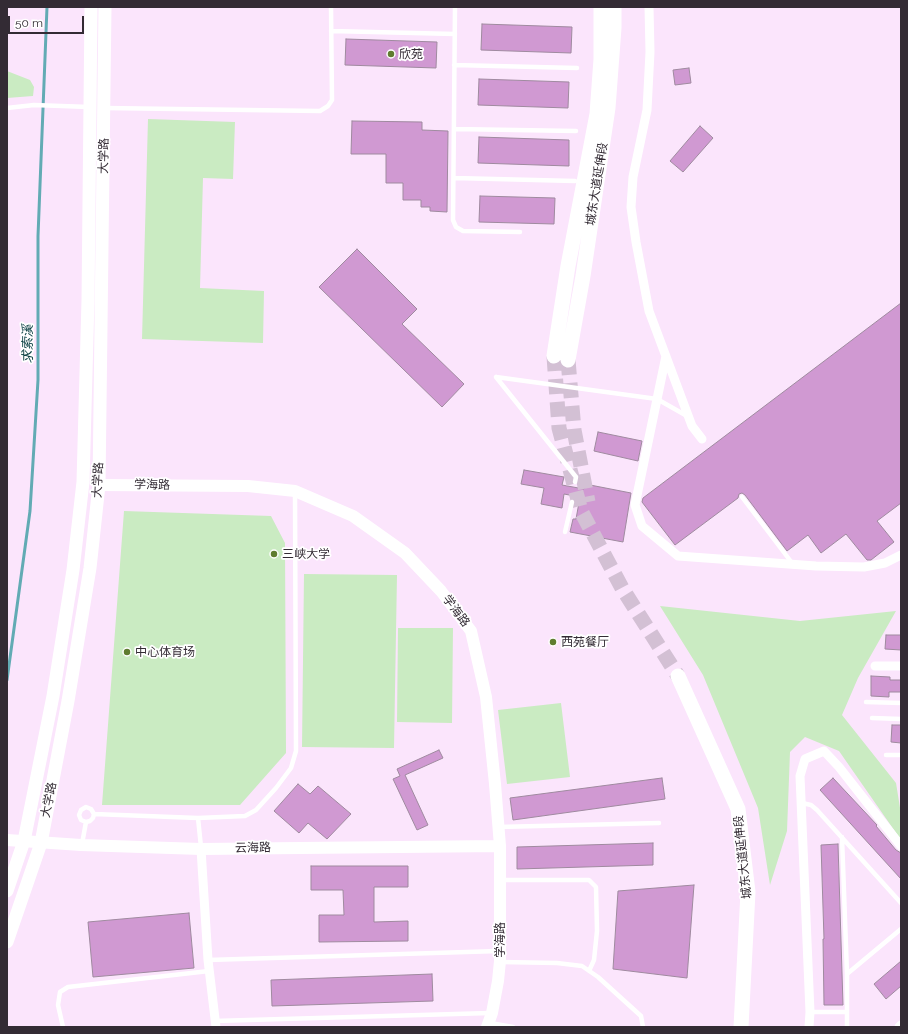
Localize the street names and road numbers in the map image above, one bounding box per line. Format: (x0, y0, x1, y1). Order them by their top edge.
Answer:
street label: 大学路 (96, 138, 112, 174)
street label: 城东大道延伸段 (583, 141, 611, 227)
street label: 大学路 (90, 462, 106, 498)
street label: 学海路 (134, 477, 170, 493)
street label: 学海路 (439, 592, 473, 630)
street label: 大学路 (38, 781, 60, 819)
street label: 城东大道延伸段 (731, 814, 755, 900)
street label: 云海路 (235, 840, 271, 856)
street label: 学海路 (493, 922, 507, 958)

